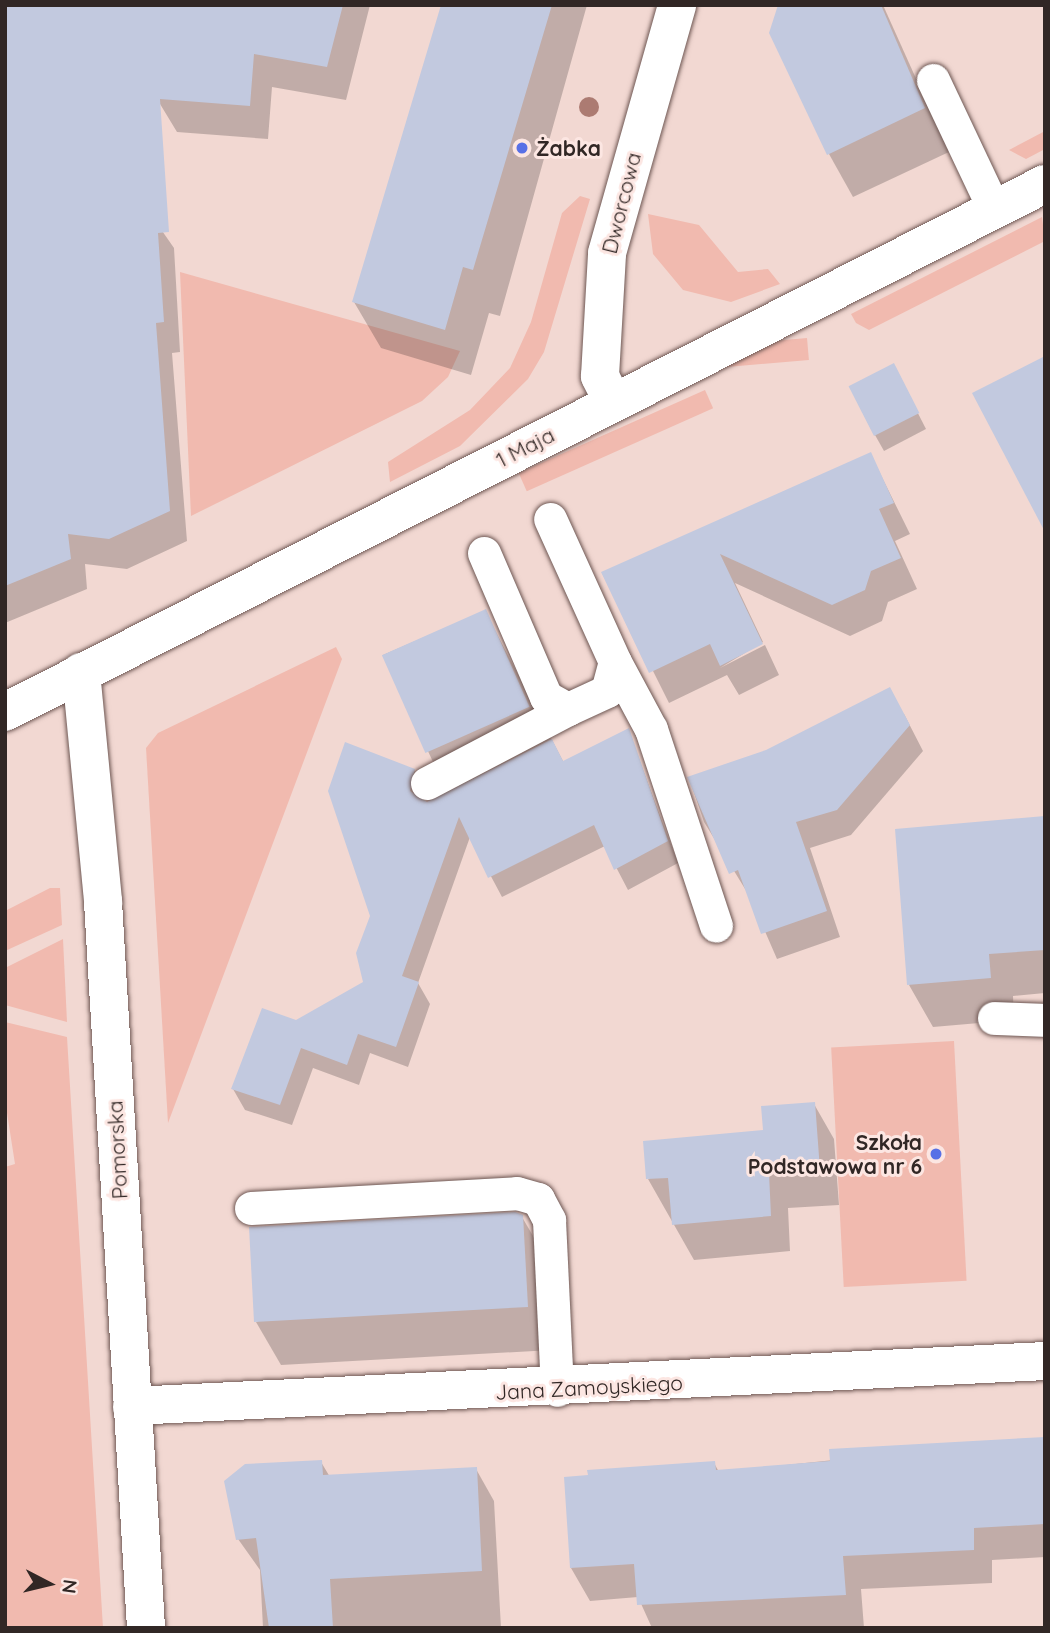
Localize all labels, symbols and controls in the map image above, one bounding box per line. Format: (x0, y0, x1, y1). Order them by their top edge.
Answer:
place label: Żabka (536, 135, 601, 161)
marker: Żabka (514, 140, 530, 156)
street label: Dworcowa (596, 150, 646, 256)
street label: 1 Maja (492, 422, 558, 472)
street label: Pomorska (102, 1100, 132, 1200)
place label: Szkoła Podstawowa nr 6 (748, 1129, 922, 1179)
marker: Szkoła Podstawowa nr 6 (928, 1146, 944, 1162)
street label: Jana Zamoyskiego (495, 1370, 683, 1404)
north arrow (14, 1549, 84, 1619)
text: N (57, 1578, 83, 1595)

